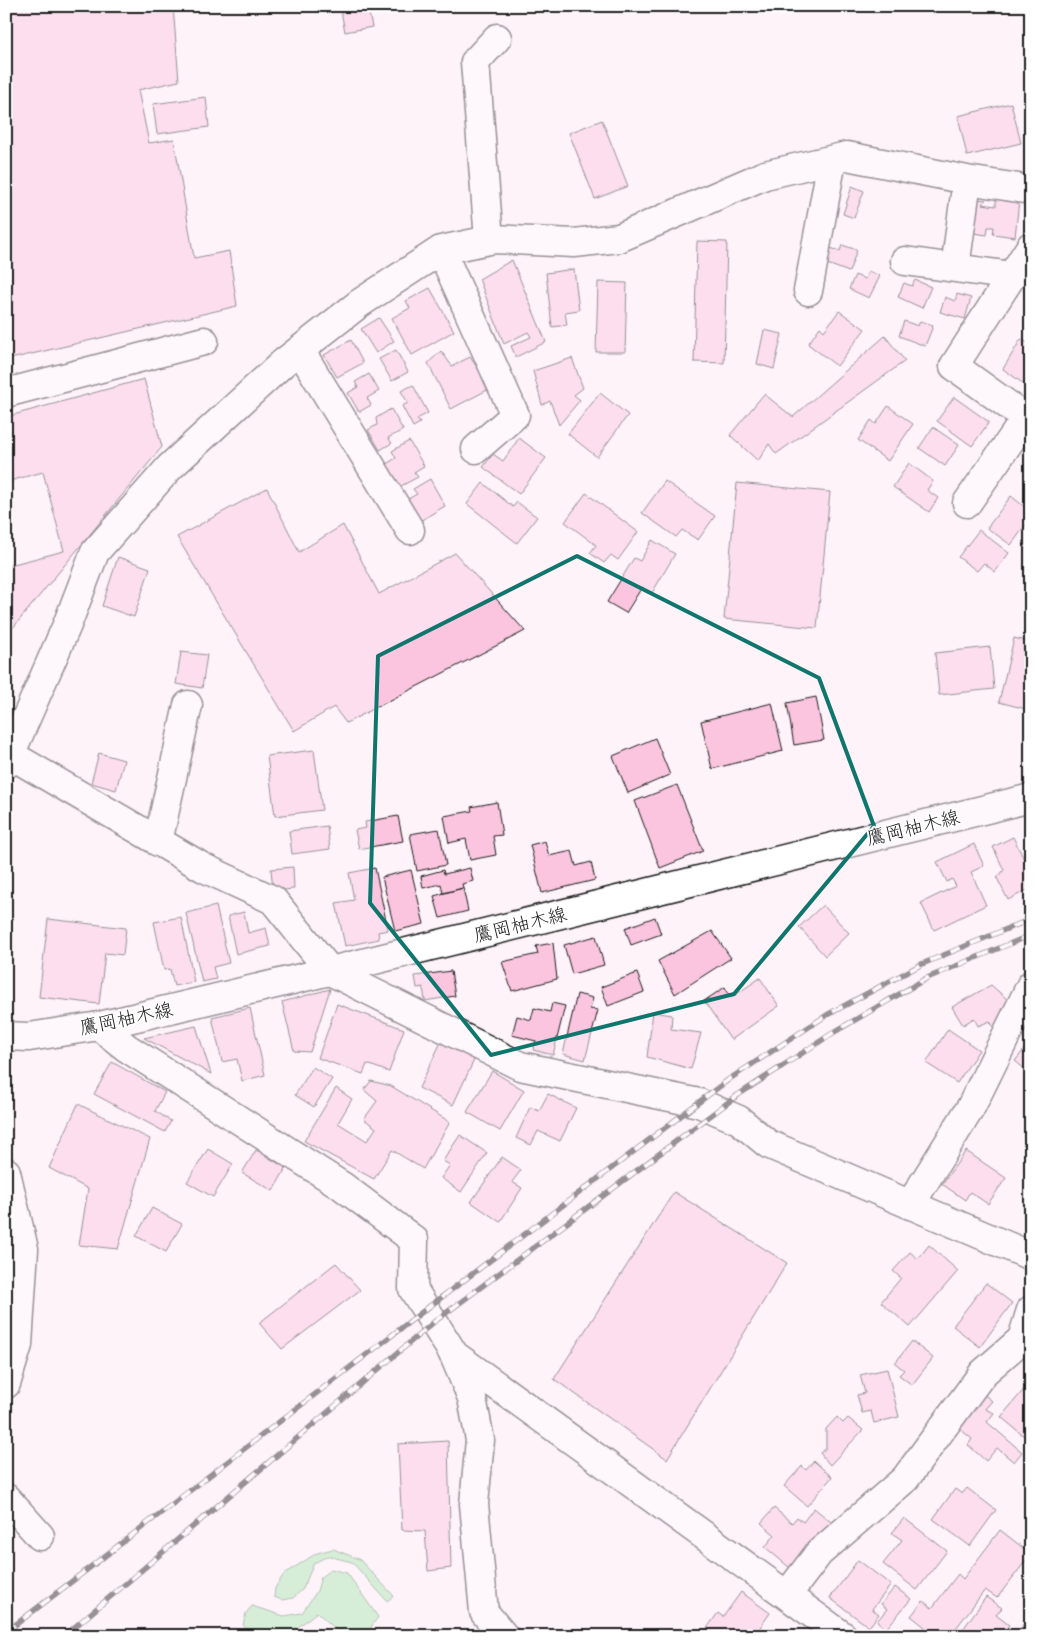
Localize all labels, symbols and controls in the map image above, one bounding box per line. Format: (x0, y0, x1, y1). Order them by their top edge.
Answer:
street label: 鷹岡柚木線 (864, 805, 962, 850)
street label: 鷹岡柚木線 (471, 902, 569, 947)
street label: 鷹岡柚木線 (77, 997, 175, 1040)

